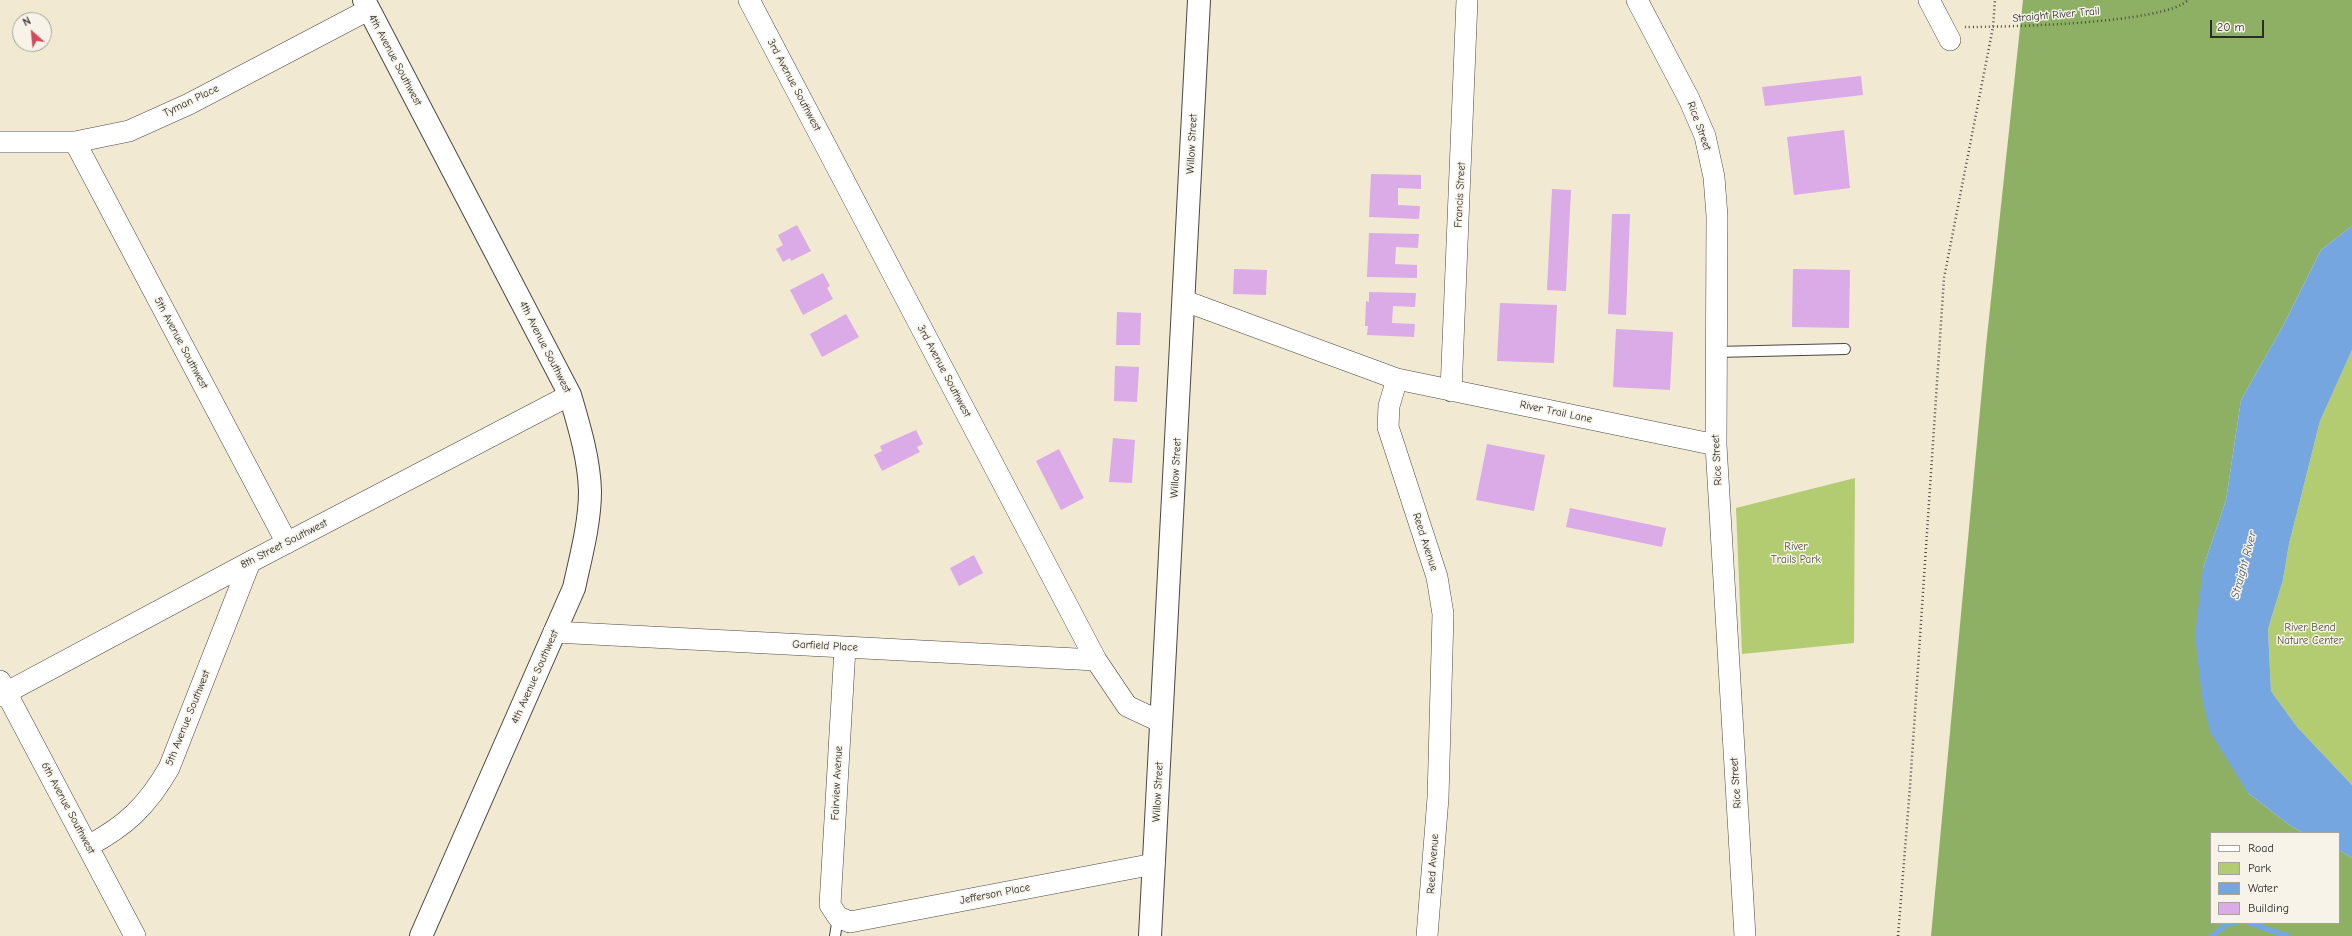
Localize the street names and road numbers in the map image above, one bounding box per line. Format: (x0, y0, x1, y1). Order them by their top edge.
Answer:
street label: Straight River Trail (2012, 5, 2100, 25)
street label: 4th Avenue Southwest (365, 12, 425, 108)
street label: 3rd Avenue Southwest (764, 37, 824, 133)
street label: Tyman Place (161, 82, 221, 120)
street label: Rice Street (1684, 100, 1714, 152)
street label: Willow Street (1184, 114, 1200, 174)
street label: Francis Street (1452, 162, 1468, 228)
street label: 5th Avenue Southwest (151, 295, 211, 391)
street label: 4th Avenue Southwest (516, 299, 574, 395)
street label: 3rd Avenue Southwest (914, 323, 974, 419)
street label: River Trail Lane (1519, 398, 1593, 426)
street label: Rice Street (1709, 434, 1725, 486)
street label: Willow Street (1168, 438, 1184, 498)
street label: Reed Avenue (1409, 511, 1441, 573)
street label: 8th Street Southwest (238, 516, 330, 572)
street label: 4th Avenue Southwest (508, 628, 562, 726)
street label: Garfield Place (792, 638, 858, 654)
street label: 5th Avenue Southwest (163, 668, 213, 768)
street label: Fairview Avenue (828, 745, 846, 821)
street label: Rice Street (1728, 757, 1744, 809)
street label: 6th Avenue Southwest (38, 760, 98, 856)
street label: Willow Street (1150, 762, 1166, 822)
street label: Reed Avenue (1424, 833, 1442, 895)
street label: Jefferson Place (959, 881, 1031, 907)

